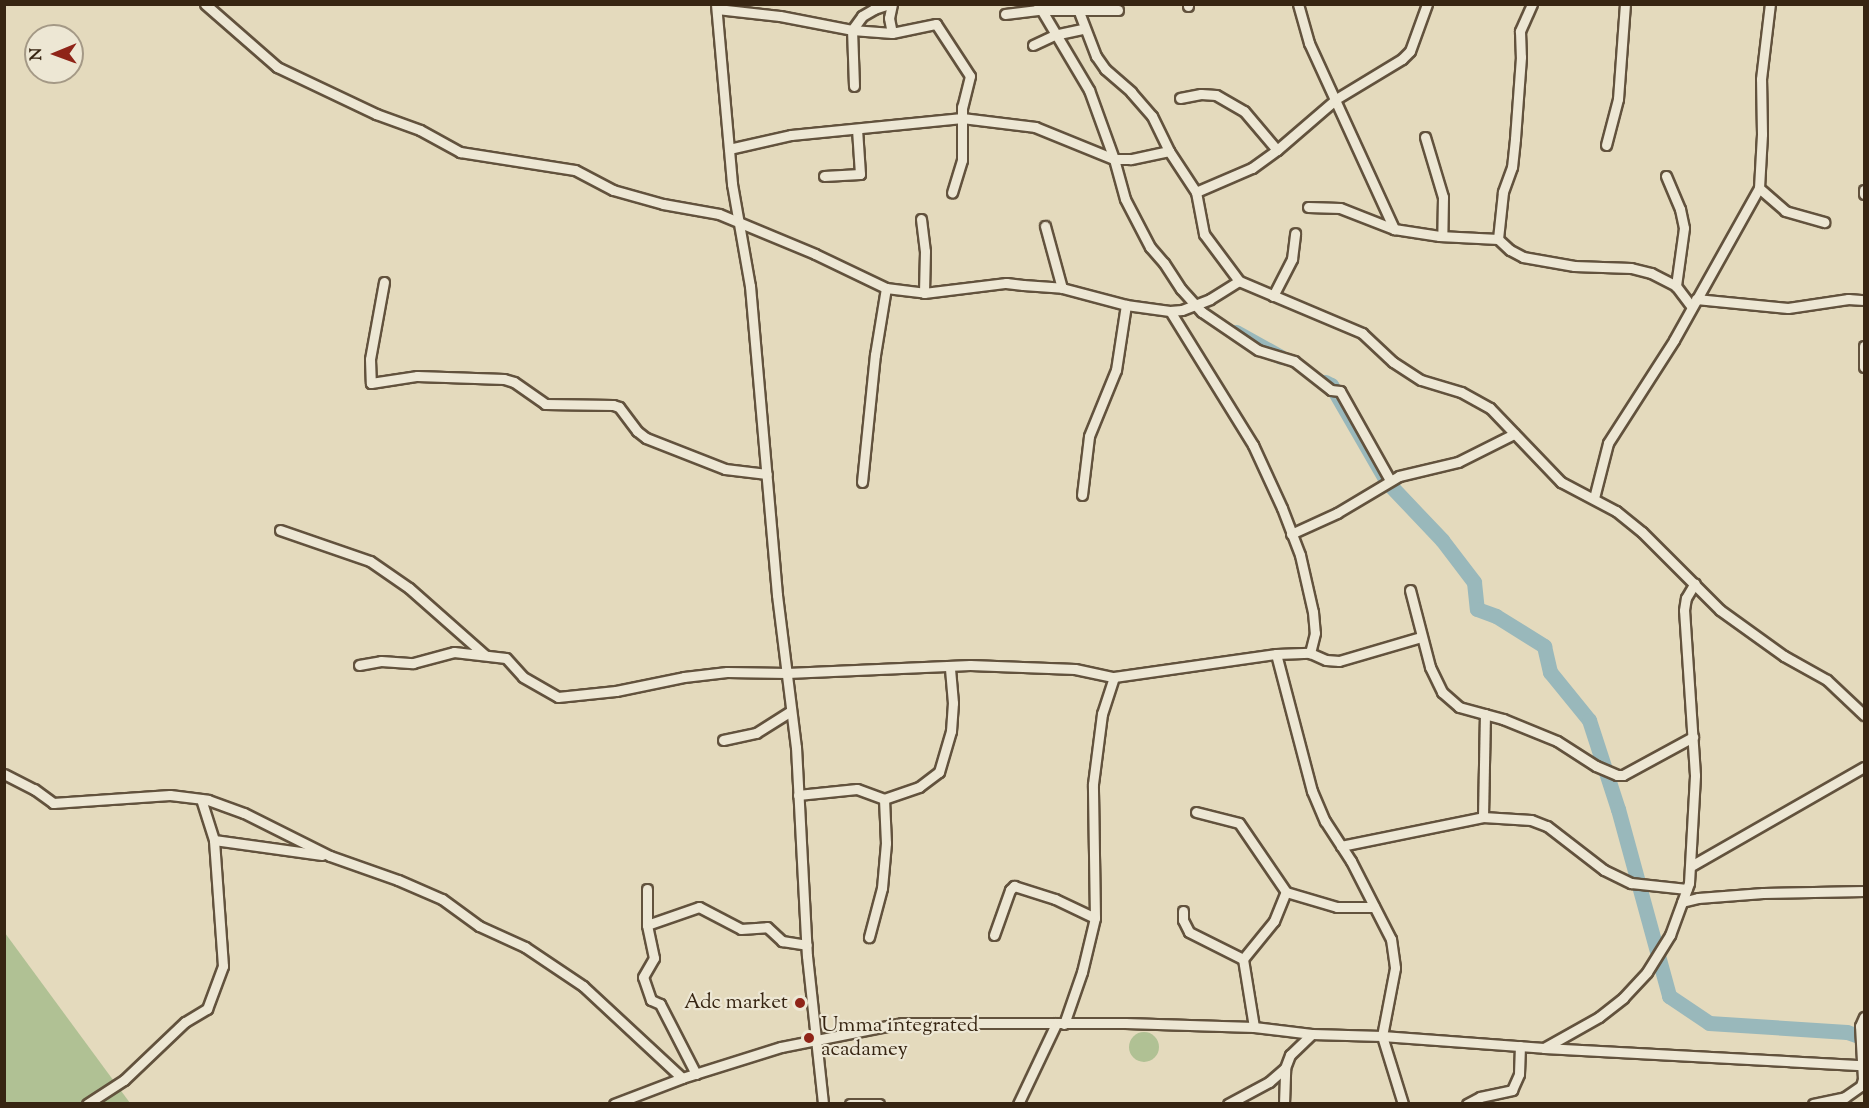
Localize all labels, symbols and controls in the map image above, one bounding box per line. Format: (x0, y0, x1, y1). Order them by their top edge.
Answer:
north arrow (24, 24, 84, 84)
text: N (26, 48, 49, 61)
place label: Adc market (684, 990, 788, 1016)
marker: Adc market (793, 996, 807, 1010)
place label: Umma integrated acadamey (821, 1013, 979, 1063)
marker: Umma integrated acadamey (802, 1031, 816, 1045)

